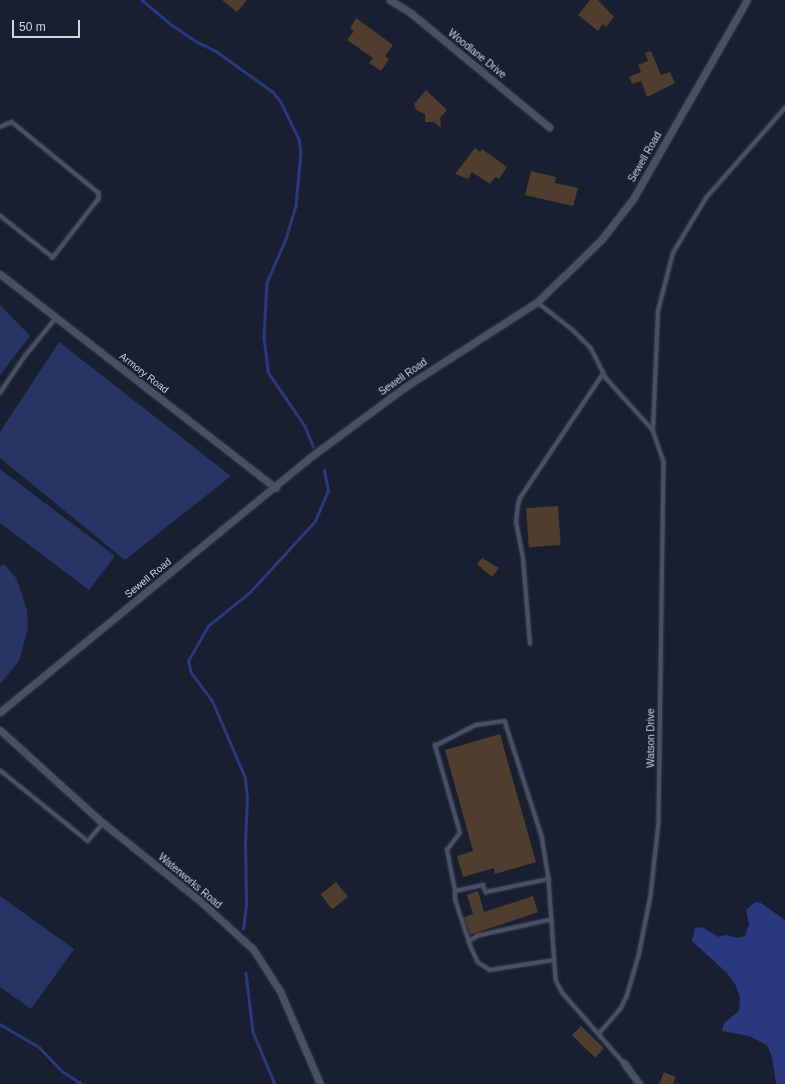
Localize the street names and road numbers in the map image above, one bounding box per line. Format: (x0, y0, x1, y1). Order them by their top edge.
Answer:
street label: Woodlane Drive (446, 27, 508, 81)
street label: Sewell Road (626, 130, 664, 184)
street label: Armory Road (117, 350, 171, 396)
street label: Sewell Road (377, 356, 429, 398)
street label: Sewell Road (122, 556, 174, 600)
street label: Watson Drive (645, 708, 657, 768)
street label: Waterworks Road (156, 851, 224, 911)

